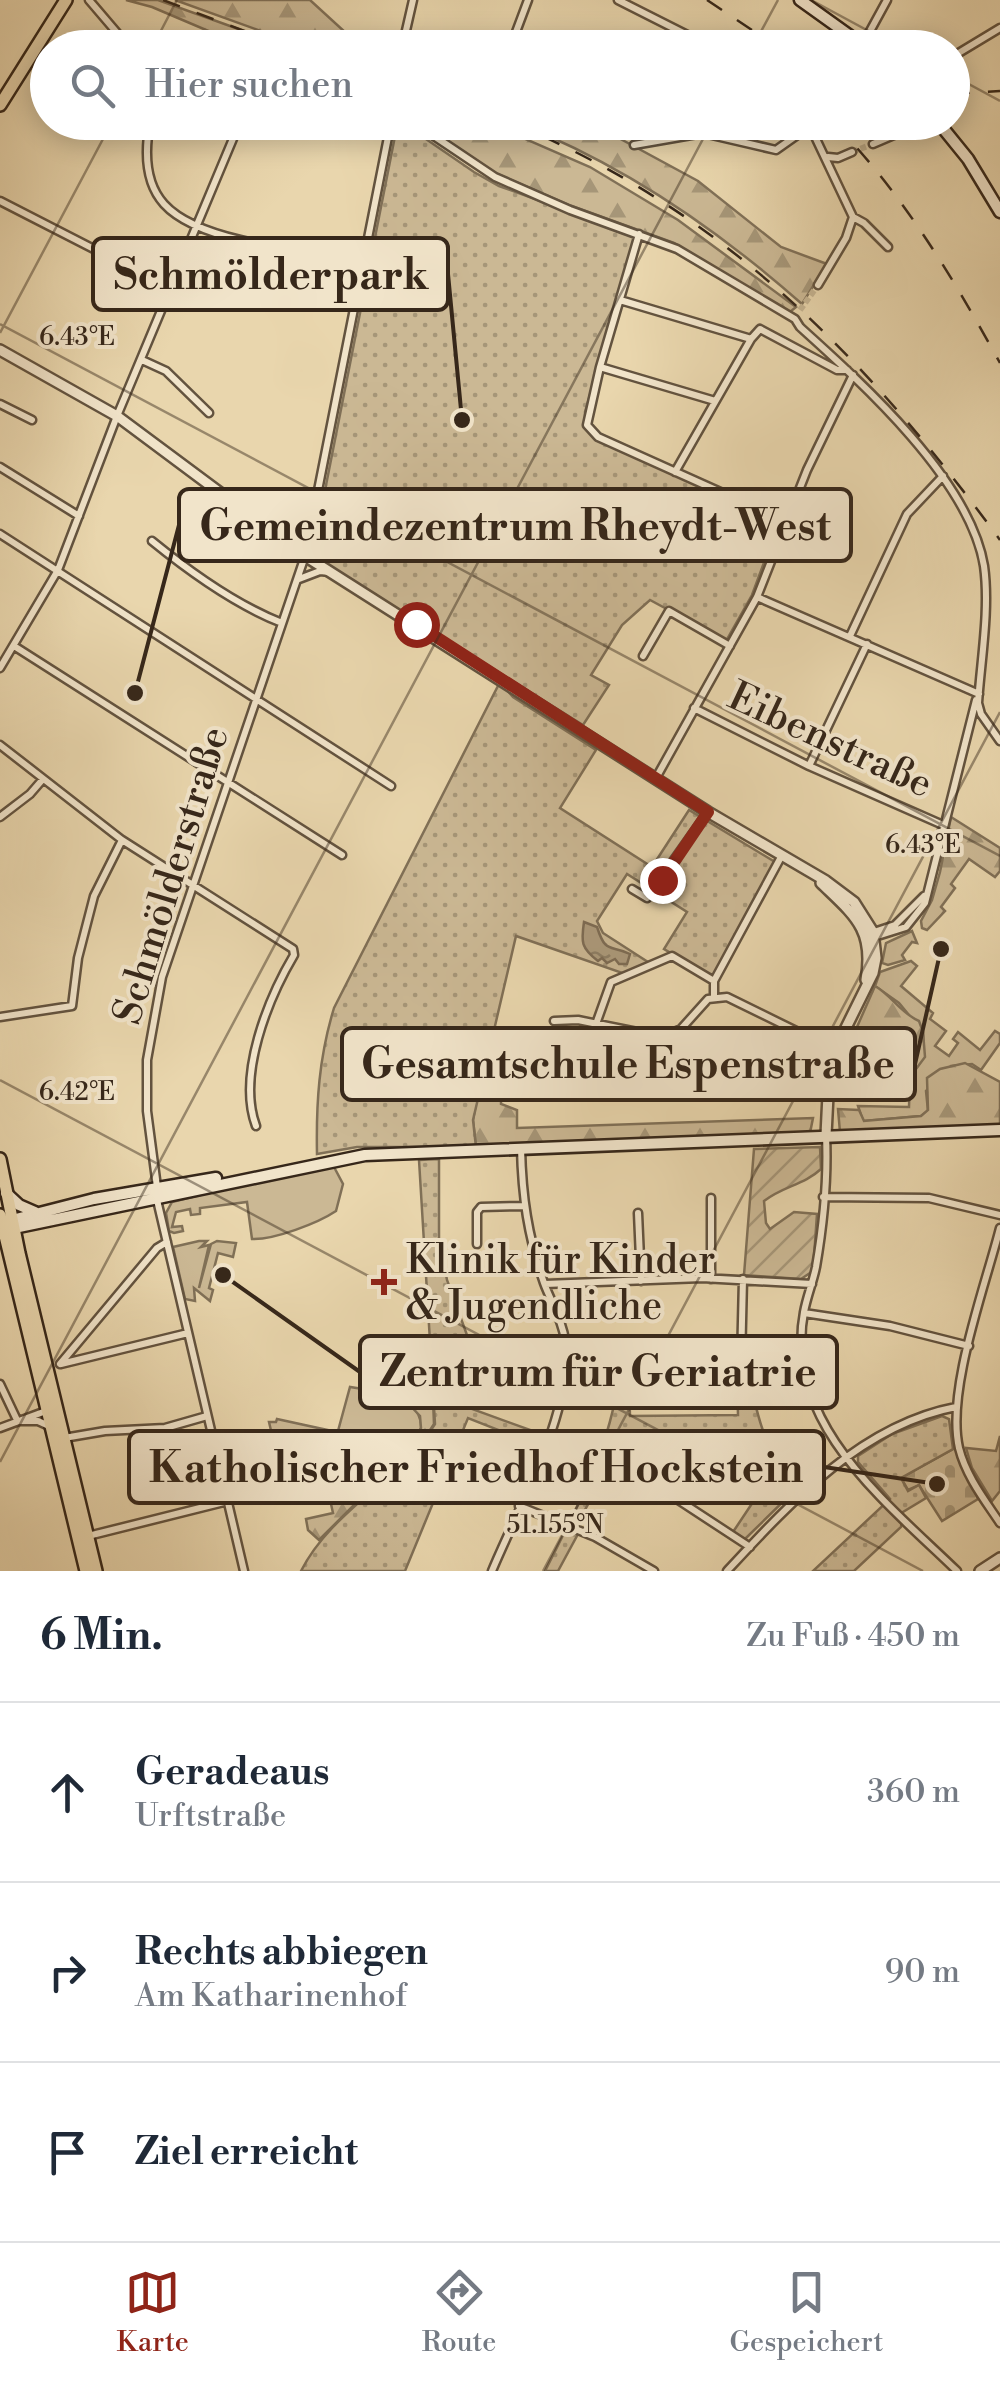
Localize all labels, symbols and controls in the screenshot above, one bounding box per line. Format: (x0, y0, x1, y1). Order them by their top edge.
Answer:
search box (30, 30, 970, 140)
icon: search (65, 58, 120, 113)
text: Hier suchen (145, 62, 353, 109)
callout: Schmölderpark (93, 238, 448, 310)
text: Schmölderpark (114, 250, 429, 303)
text: 6.43°E (39, 322, 115, 353)
callout: Gemeindezentrum Rheydt-West (179, 489, 851, 561)
text: Gemeindezentrum Rheydt-West (199, 501, 832, 554)
route start (394, 602, 440, 648)
street label: Eibenstraße (720, 672, 940, 810)
street label: Schmölderstraße (103, 721, 241, 1030)
text: 6.43°E (885, 830, 961, 861)
route end (640, 858, 686, 904)
callout: Gesamtschule Espenstraße (342, 1028, 915, 1100)
text: Gesamtschule Espenstraße (361, 1039, 895, 1092)
text: 6.42°E (39, 1077, 115, 1108)
place label: Klinik für Kinder & Jugendliche (406, 1236, 716, 1333)
marker: Klinik für Kinder & Jugendliche (371, 1269, 397, 1295)
callout: Zentrum für Geriatrie (360, 1336, 837, 1408)
text: Zentrum für Geriatrie (379, 1347, 817, 1400)
callout: Katholischer Friedhof Hockstein (129, 1431, 824, 1503)
text: Katholischer Friedhof Hockstein (149, 1443, 803, 1496)
text: 51.155°N (506, 1510, 604, 1541)
text: 6 Min. (40, 1610, 163, 1663)
text: Zu Fuß · 450 m (746, 1616, 960, 1656)
text: Geradeaus (135, 1749, 329, 1796)
icon: ahead (40, 1765, 95, 1820)
text: 360 m (867, 1772, 960, 1812)
text: Urftstraße (135, 1796, 286, 1836)
text: Rechts abbiegen (135, 1929, 428, 1976)
icon: right (40, 1945, 95, 2000)
text: 90 m (885, 1952, 960, 1992)
text: Am Katharinenhof (135, 1976, 407, 2016)
icon: arrive (40, 2125, 95, 2180)
text: Ziel erreicht (135, 2129, 358, 2176)
tab: Karte (116, 2265, 189, 2360)
tab: Route (422, 2265, 496, 2360)
tab: Gespeichert (729, 2265, 884, 2360)

